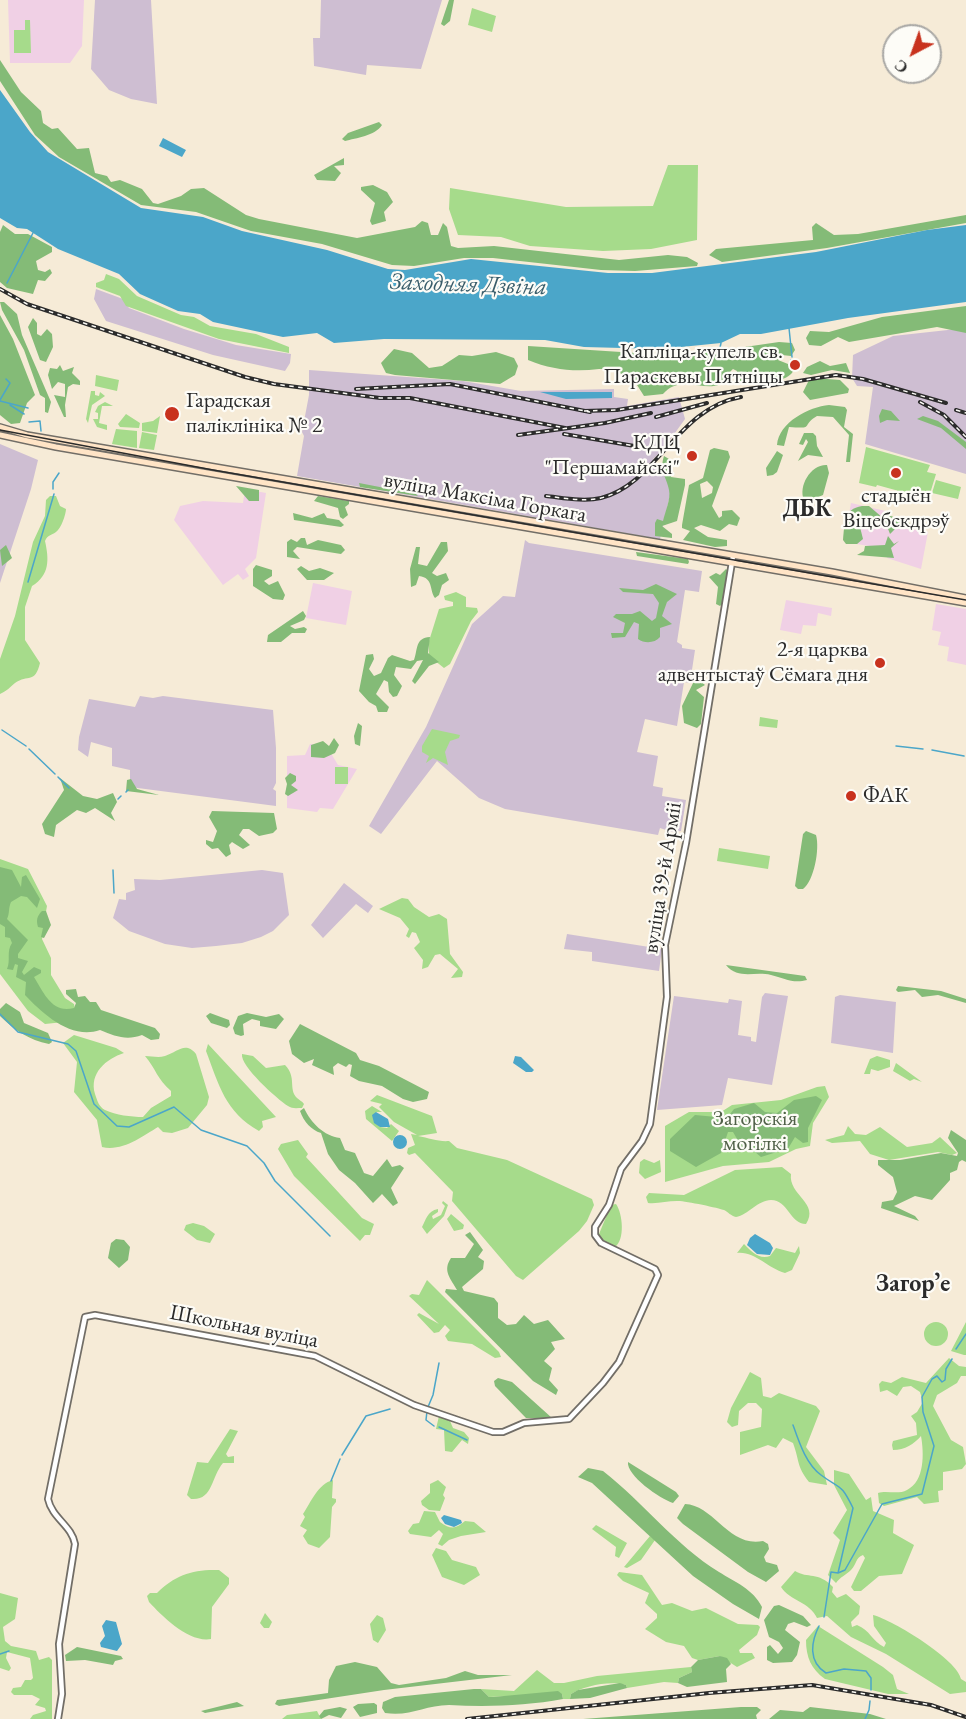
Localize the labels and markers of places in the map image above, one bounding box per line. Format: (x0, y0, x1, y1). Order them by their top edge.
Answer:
place label: Капліца-купель св. Параскевы Пятніцы (603, 339, 783, 390)
marker: Капліца-купель св. Параскевы Пятніцы (788, 358, 802, 372)
place label: Гарадская паліклініка № 2 (186, 388, 323, 440)
marker: Гарадская паліклініка № 2 (163, 405, 181, 423)
place label: КДЦ "Першамайскі" (545, 430, 680, 482)
marker: КДЦ "Першамайскі" (685, 449, 699, 463)
marker: стадыён Віцебскдрэў (889, 466, 903, 480)
place label: стадыён Віцебскдрэў (843, 483, 949, 534)
place label: 2-я царква адвентыстаў Сёмага дня (658, 637, 868, 688)
marker: 2-я царква адвентыстаў Сёмага дня (873, 656, 887, 670)
place label: ФАК (863, 783, 909, 809)
marker: ФАК (844, 789, 858, 803)

